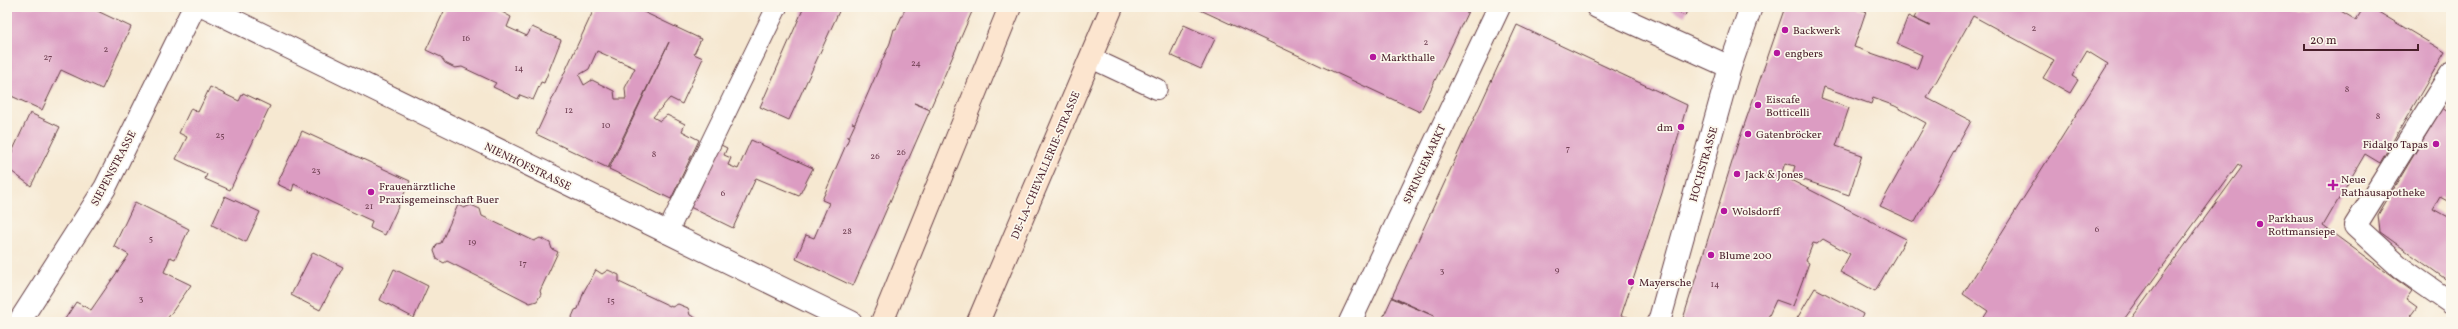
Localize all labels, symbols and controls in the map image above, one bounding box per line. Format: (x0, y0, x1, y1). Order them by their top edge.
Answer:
house number: 2 (2032, 22, 2037, 35)
place label: Backwerk (1793, 24, 1840, 39)
marker: Backwerk (1780, 25, 1790, 35)
scale bar (2304, 26, 2418, 52)
house number: 16 (462, 32, 470, 45)
text: 20 m (2310, 33, 2337, 49)
house number: 2 (1424, 36, 1429, 49)
house number: 2 (104, 43, 109, 56)
place label: engbers (1785, 47, 1823, 62)
marker: engbers (1772, 48, 1782, 58)
house number: 27 (44, 51, 52, 64)
place label: Markthalle (1381, 51, 1435, 66)
marker: Markthalle (1368, 52, 1378, 62)
house number: 24 (911, 57, 921, 70)
house number: 14 (515, 62, 523, 75)
house number: 8 (2345, 83, 2350, 96)
street label: DE-LA-CHEVALLERIE-STRASSE (1008, 89, 1085, 242)
place label: Eiscafe Botticelli (1766, 93, 1810, 121)
marker: Eiscafe Botticelli (1753, 100, 1763, 110)
house number: 12 (565, 104, 573, 117)
house number: 8 (2376, 110, 2381, 123)
house number: 10 (602, 119, 611, 132)
place label: dm (1657, 121, 1673, 136)
street label: SPRINGEMARKT (1400, 122, 1451, 207)
marker: dm (1676, 122, 1686, 132)
street label: HOCHSTRASSE (1687, 125, 1722, 204)
street label: SIEPENSTRASSE (88, 128, 141, 209)
place label: Gatenbröcker (1756, 128, 1822, 143)
house number: 25 (215, 129, 225, 142)
marker: Gatenbröcker (1743, 129, 1753, 139)
place label: Fidalgo Tapas (2363, 138, 2428, 153)
marker: Fidalgo Tapas (2431, 139, 2441, 149)
street label: NIENHOFSTRASSE (481, 140, 574, 195)
house number: 7 (1566, 142, 1570, 155)
house number: 26 (896, 146, 906, 159)
house number: 8 (652, 148, 657, 161)
house number: 26 (870, 150, 880, 163)
house number: 23 (311, 164, 321, 177)
place label: Jack & Jones (1745, 168, 1804, 183)
marker: Jack & Jones (1732, 169, 1742, 179)
place label: Neue Rathausapotheke (2341, 173, 2425, 201)
place label: Frauenärztliche Praxisgemeinschaft Buer (379, 180, 499, 208)
marker: Neue Rathausapotheke (2328, 180, 2338, 190)
marker: Frauenärztliche Praxisgemeinschaft Buer (366, 187, 376, 197)
house number: 6 (721, 187, 726, 200)
house number: 21 (365, 200, 373, 213)
place label: Wolsdorff (1732, 205, 1782, 220)
marker: Wolsdorff (1719, 206, 1729, 216)
place label: Parkhaus Rottmansiepe (2268, 212, 2335, 240)
marker: Parkhaus Rottmansiepe (2255, 219, 2265, 229)
house number: 6 (2095, 223, 2100, 236)
house number: 28 (842, 225, 852, 238)
house number: 5 (149, 232, 153, 245)
house number: 19 (468, 236, 476, 249)
place label: Blume 200 (1719, 249, 1772, 264)
marker: Blume 200 (1706, 250, 1716, 260)
house number: 17 (519, 257, 527, 270)
house number: 3 (1440, 264, 1445, 277)
house number: 9 (1555, 264, 1560, 277)
place label: Mayersche (1639, 276, 1691, 291)
marker: Mayersche (1626, 277, 1636, 287)
house number: 14 (1711, 278, 1719, 291)
house number: 3 (139, 292, 144, 305)
house number: 15 (607, 294, 615, 307)

